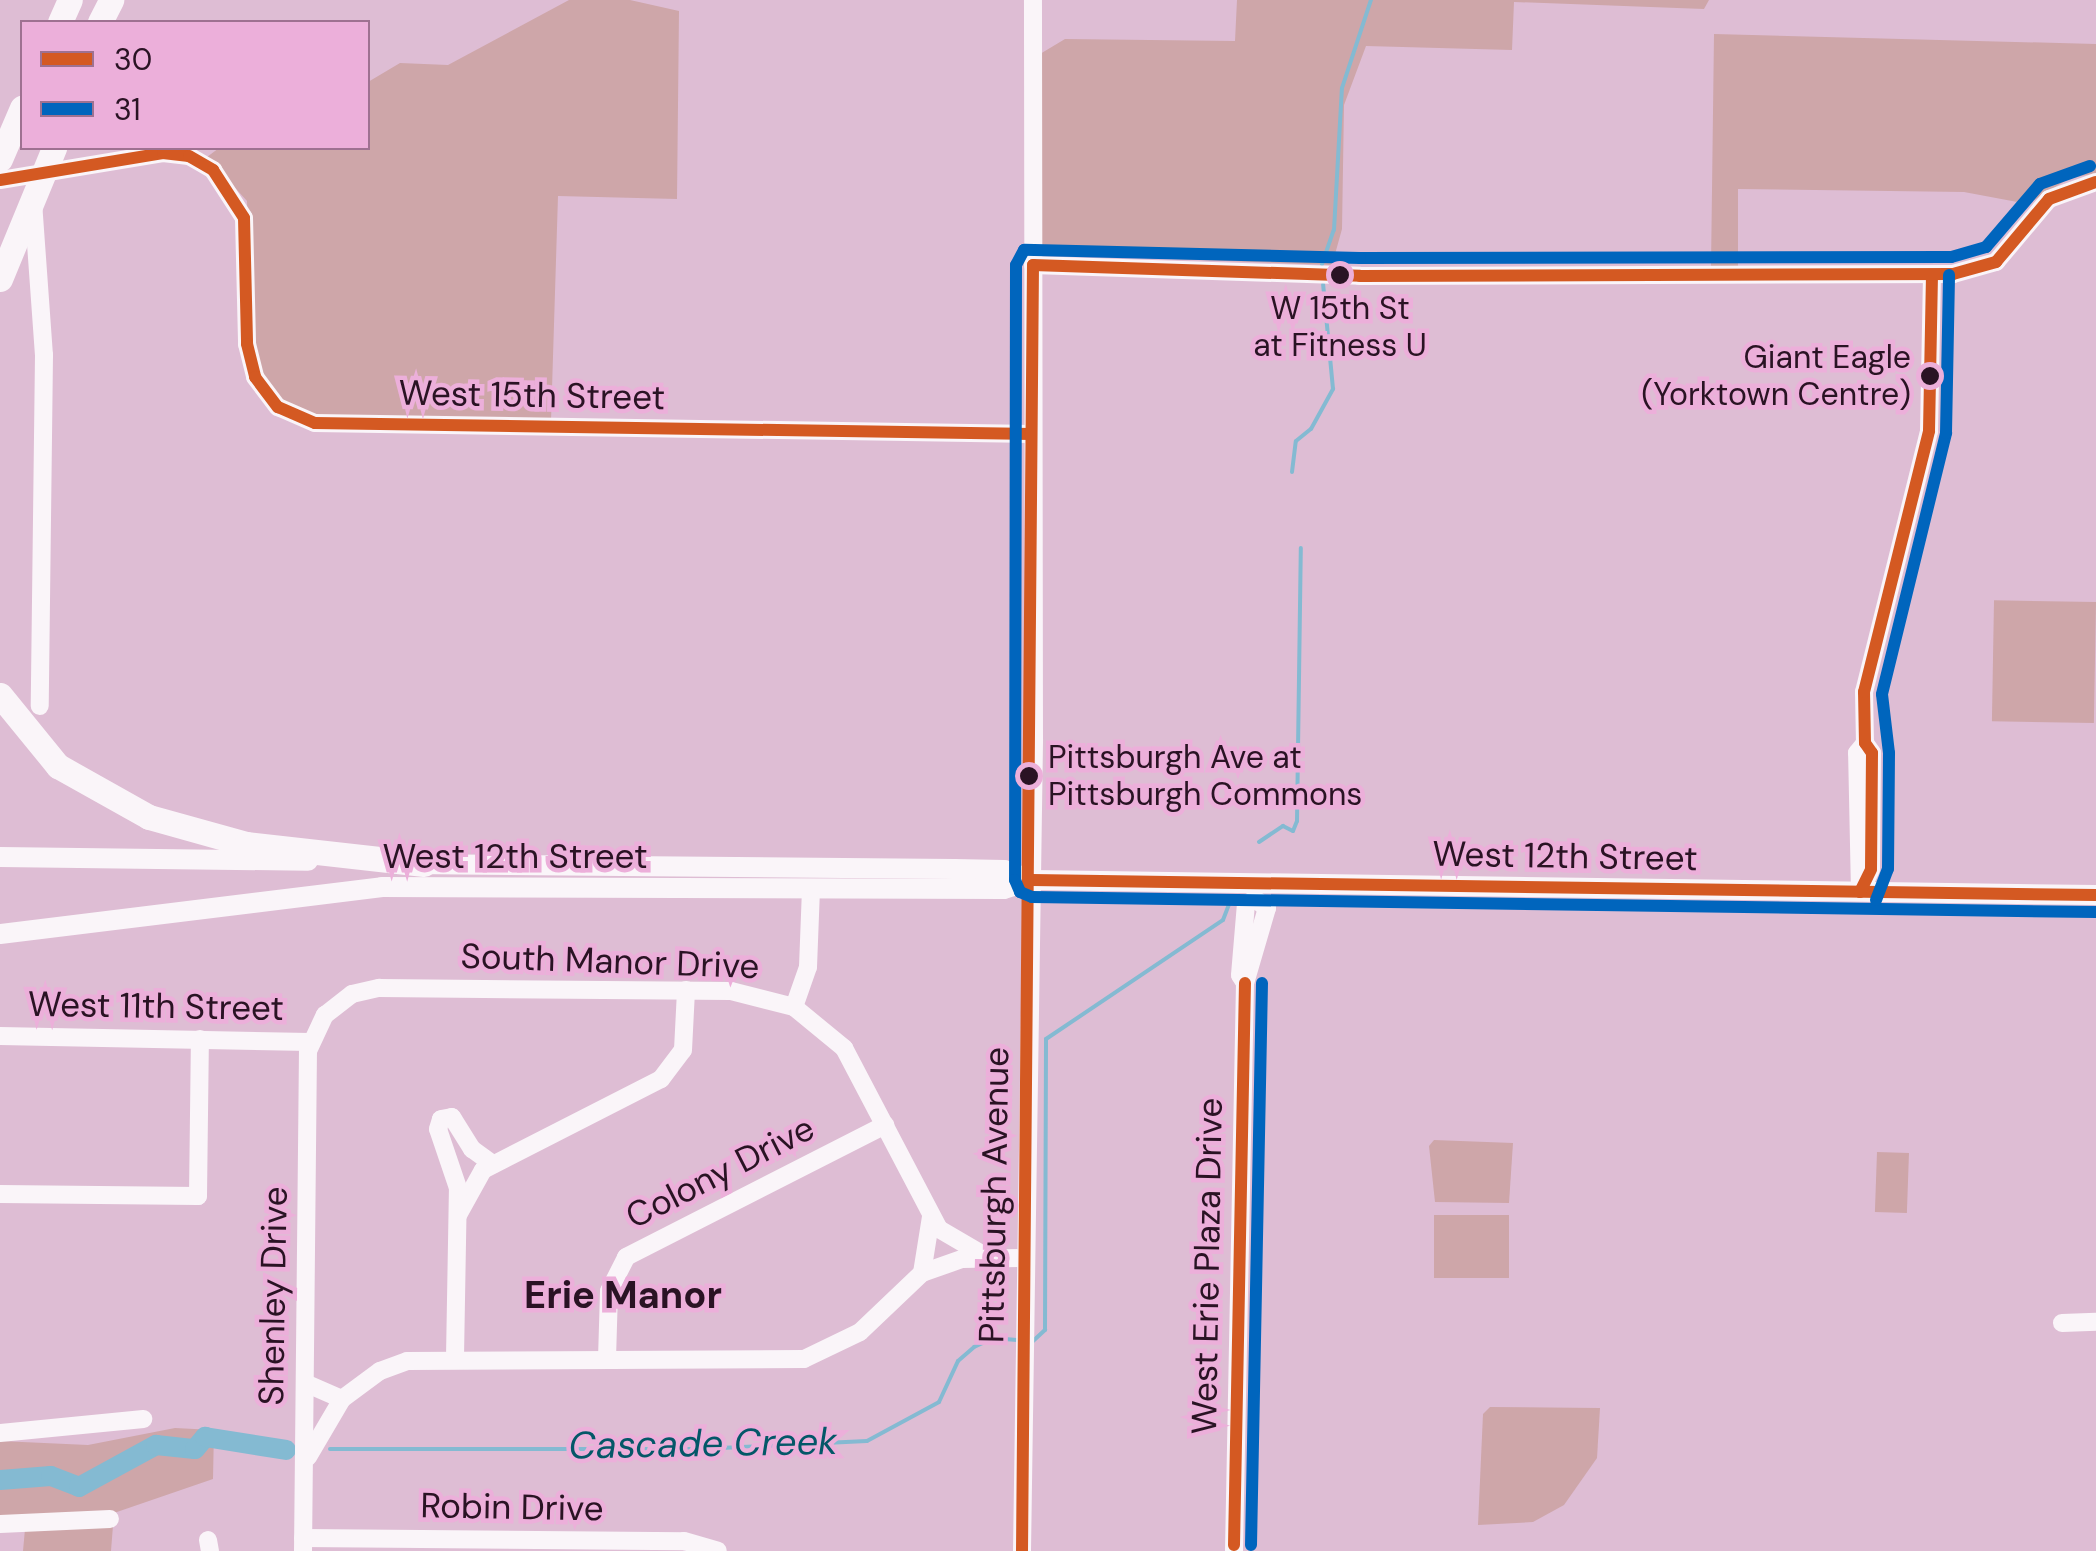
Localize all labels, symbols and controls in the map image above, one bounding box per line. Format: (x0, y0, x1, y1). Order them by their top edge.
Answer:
legend (20, 20, 370, 150)
text: 30 (114, 40, 152, 79)
text: 31 (114, 90, 141, 129)
marker: W 15th St at Fitness U (1330, 265, 1350, 285)
place label: W 15th St at Fitness U (1253, 290, 1427, 365)
place label: Giant Eagle (Yorktown Centre) (1641, 339, 1911, 414)
marker: Giant Eagle (Yorktown Centre) (1920, 366, 1940, 386)
street label: West 15th Street (398, 372, 666, 418)
place label: Pittsburgh Ave at Pittsburgh Commons (1048, 739, 1362, 814)
marker: Pittsburgh Ave at Pittsburgh Commons (1019, 766, 1039, 786)
street label: West 12th Street (1432, 833, 1698, 879)
street label: West 12th Street (382, 835, 648, 877)
street label: South Manor Drive (460, 935, 760, 987)
street label: West 11th Street (28, 983, 284, 1029)
street label: Pittsburgh Avenue (970, 1047, 1018, 1343)
street label: West Erie Plaza Drive (1183, 1097, 1231, 1435)
street label: Colony Drive (619, 1107, 821, 1237)
street label: Shenley Drive (250, 1186, 296, 1406)
district label: Erie Manor (524, 1273, 722, 1319)
water label: Cascade Creek (568, 1419, 838, 1469)
street label: Robin Drive (420, 1484, 604, 1530)

